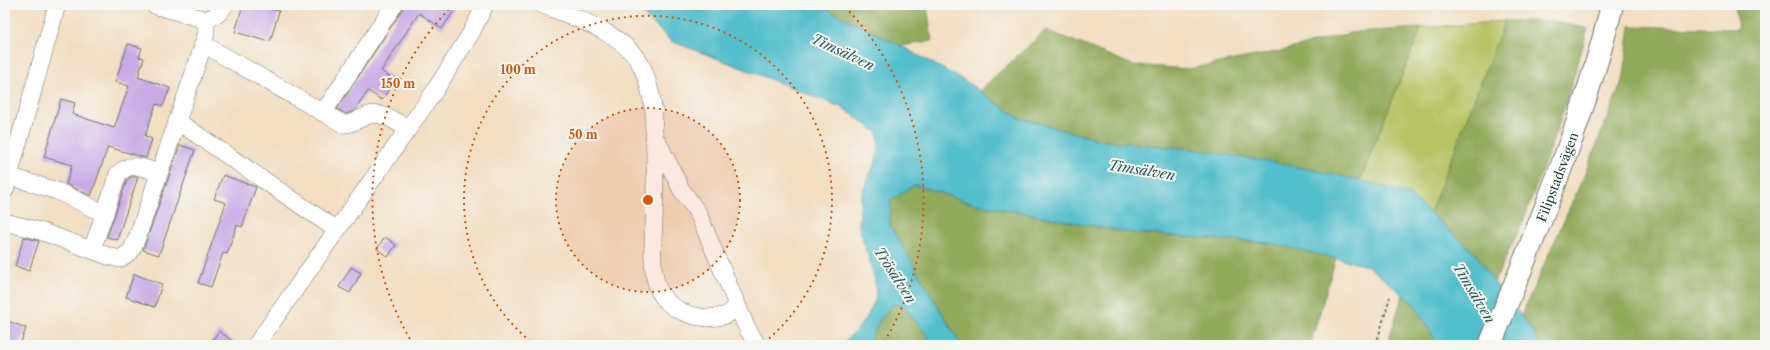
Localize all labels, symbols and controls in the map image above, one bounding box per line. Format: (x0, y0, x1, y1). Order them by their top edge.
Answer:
water label: Timsälven (809, 30, 877, 74)
text: 100 m (500, 62, 536, 77)
text: 150 m (381, 76, 415, 91)
text: 50 m (568, 127, 598, 142)
street label: Filipstadsvägen (1533, 130, 1581, 224)
water label: Timsälven (1107, 156, 1177, 184)
centre of rings (641, 193, 655, 207)
water label: Trösälven (870, 243, 920, 307)
water label: Timsälven (1449, 260, 1499, 326)

